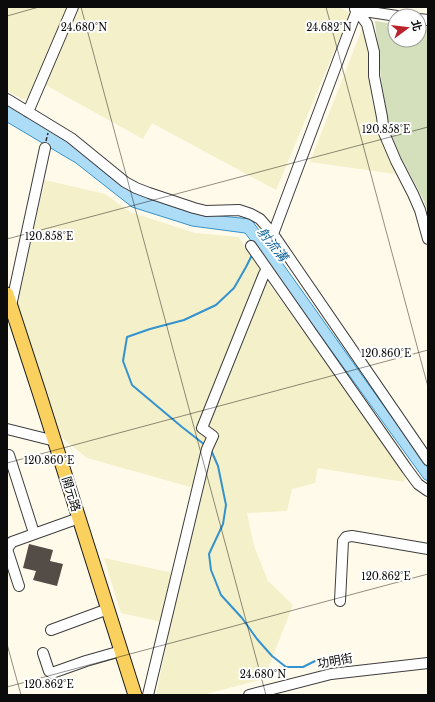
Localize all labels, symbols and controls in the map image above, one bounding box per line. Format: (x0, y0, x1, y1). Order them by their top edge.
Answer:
north arrow (387, 8, 427, 48)
text: 北 (408, 18, 425, 33)
text: 24.680°N (61, 21, 107, 34)
text: 24.682°N (306, 21, 352, 34)
text: 120.858°E (362, 123, 410, 136)
water label: 射流溝 (254, 224, 293, 266)
text: 120.858°E (25, 230, 73, 243)
text: 120.860°E (361, 347, 411, 360)
text: 120.860°E (24, 454, 74, 467)
street label: 開元路 (59, 474, 84, 513)
text: 120.862°E (361, 570, 411, 583)
street label: 功明街 (316, 650, 354, 671)
text: 24.680°N (240, 668, 286, 681)
text: 120.862°E (24, 678, 74, 691)

